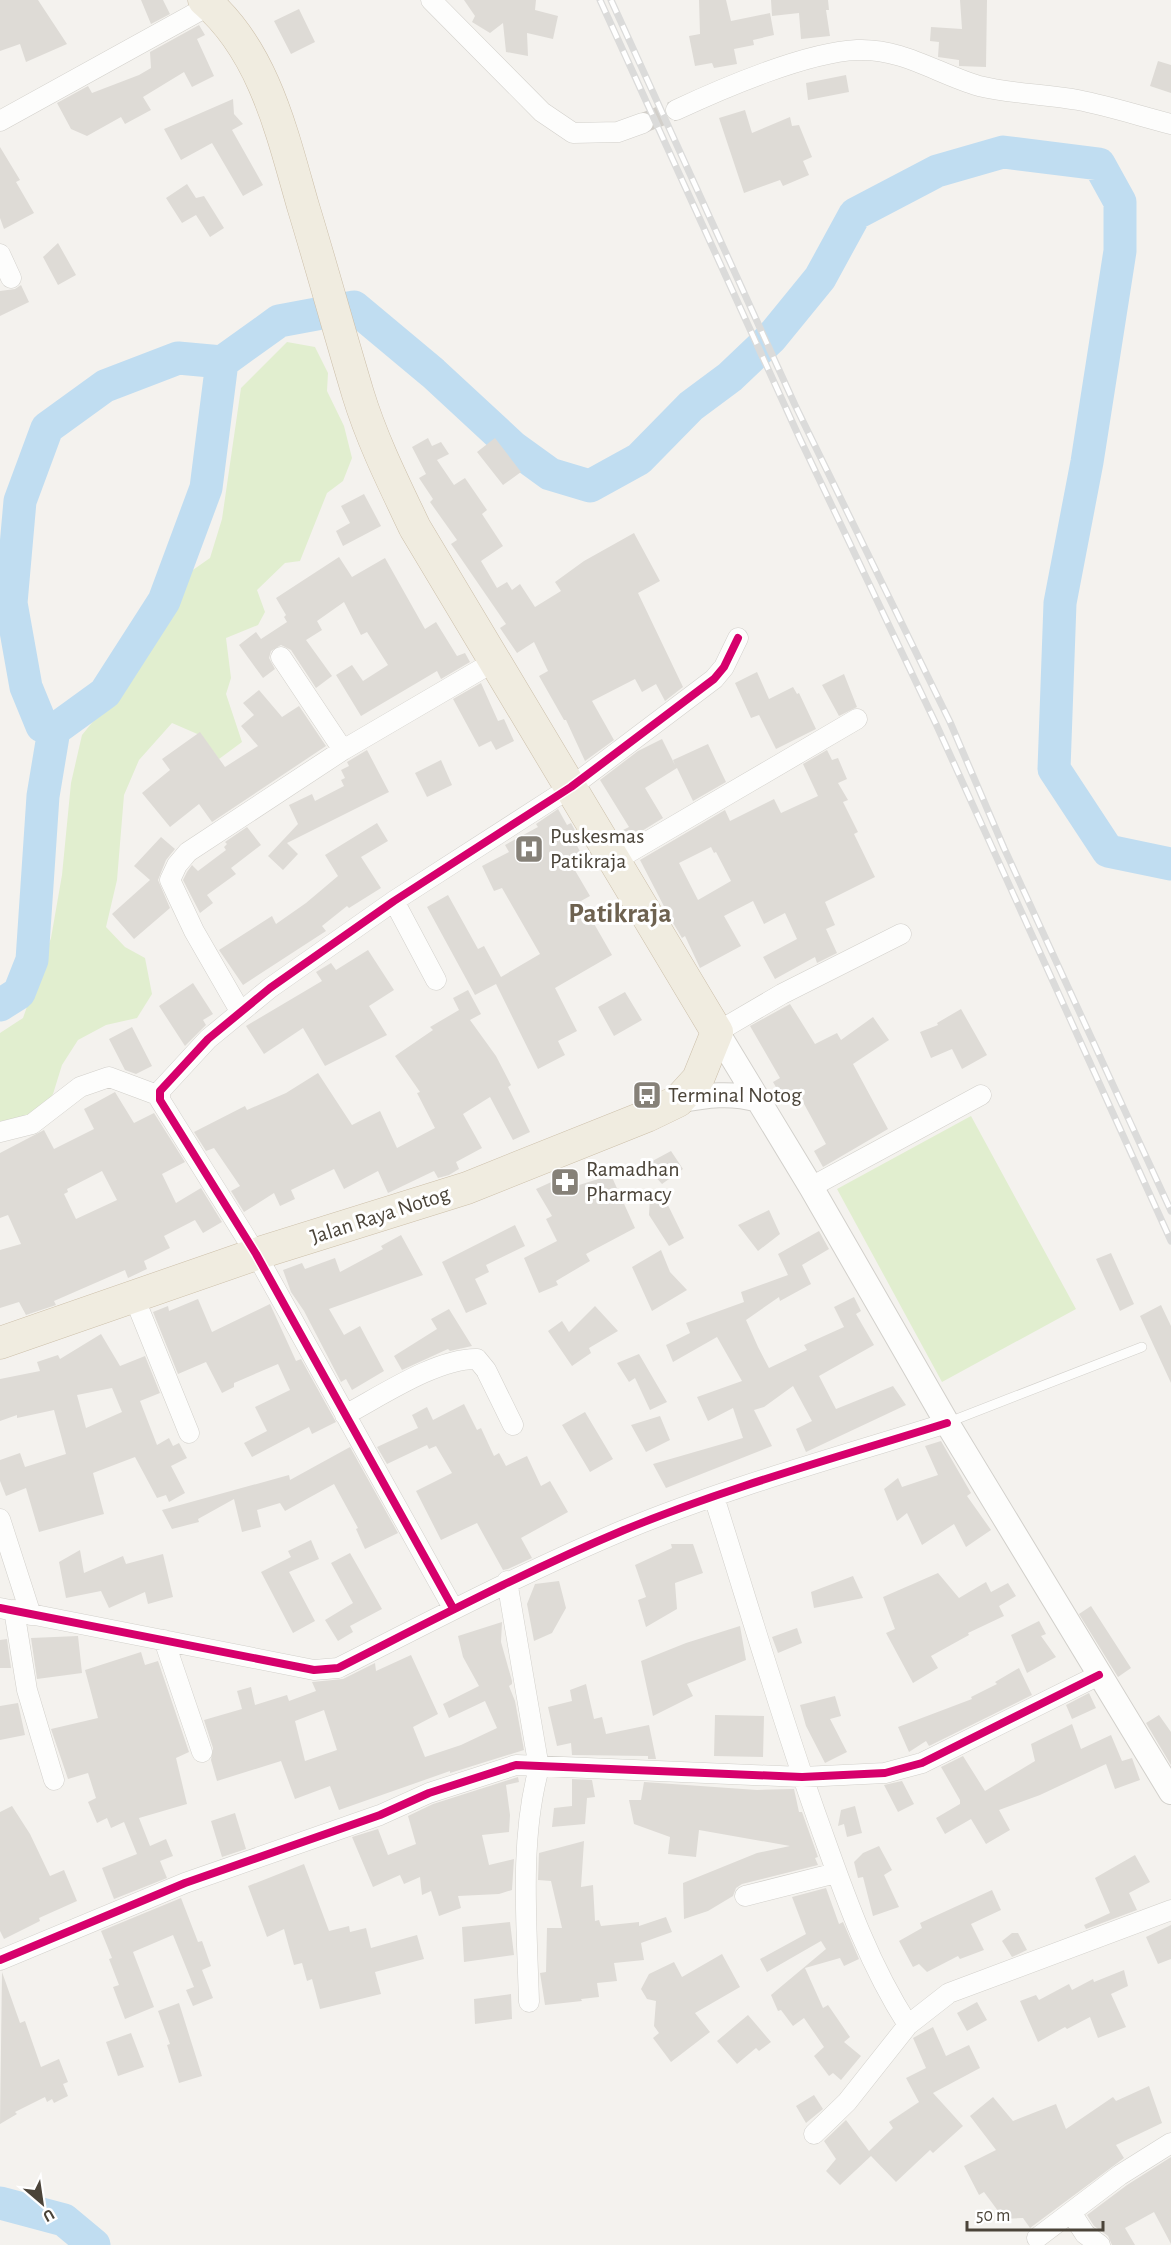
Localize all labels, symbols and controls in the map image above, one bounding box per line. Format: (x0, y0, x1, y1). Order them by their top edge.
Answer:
place label: Puskesmas Patikraja (550, 825, 644, 872)
hospital icon: Puskesmas Patikraja (513, 833, 545, 865)
district label: Patikraja (568, 900, 672, 928)
bus stop icon: Terminal Notog (631, 1079, 663, 1111)
place label: Terminal Notog (668, 1084, 802, 1106)
place label: Ramadhan Pharmacy (586, 1158, 680, 1205)
pharmacy icon: Ramadhan Pharmacy (549, 1166, 581, 1198)
street label: Jalan Raya Notog (308, 1182, 453, 1248)
north arrow (12, 2173, 72, 2233)
scale bar (967, 2194, 1104, 2232)
text: U (40, 2206, 57, 2225)
text: 50 m (976, 2207, 1010, 2225)

